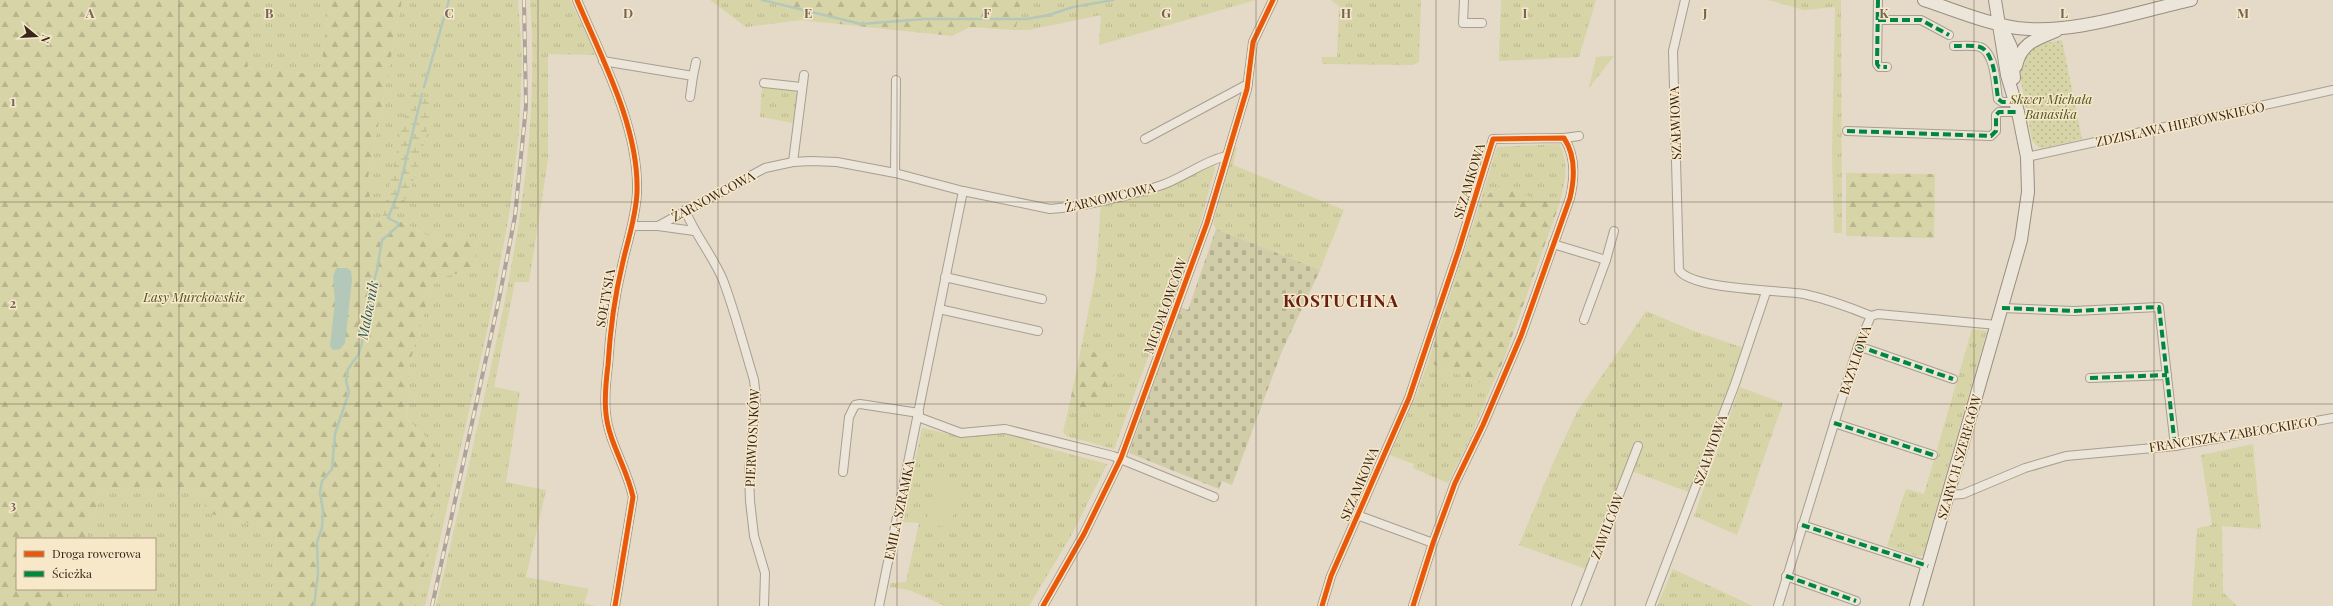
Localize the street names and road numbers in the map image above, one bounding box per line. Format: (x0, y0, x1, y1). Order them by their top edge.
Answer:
street label: SZAŁWIOWA (1665, 85, 1684, 160)
street label: ZDZISŁAWA HIEROWSKIEGO (2094, 97, 2266, 150)
street label: SEZAMKOWA (1449, 140, 1488, 221)
street label: ŻARNOWCOWA (668, 166, 758, 225)
street label: ŻARNOWCOWA (1063, 178, 1157, 215)
street label: MIGDAŁOWCÓW (1139, 255, 1190, 356)
street label: SOŁTYSIA (591, 267, 618, 328)
street label: BAZYLIOWA (1835, 322, 1875, 397)
street label: PIERWIOSNKÓW (740, 388, 763, 488)
street label: SZARYCH SZEREGÓW (1933, 392, 1985, 521)
street label: SZAŁWIOWA (1689, 411, 1730, 488)
street label: FRANCISZKA ZABŁOCKIEGO (2147, 412, 2318, 455)
street label: SEZAMKOWA (1335, 444, 1382, 523)
street label: EMILA SZRAMKA (880, 458, 918, 561)
street label: ZAWILCÓW (1586, 490, 1627, 561)

